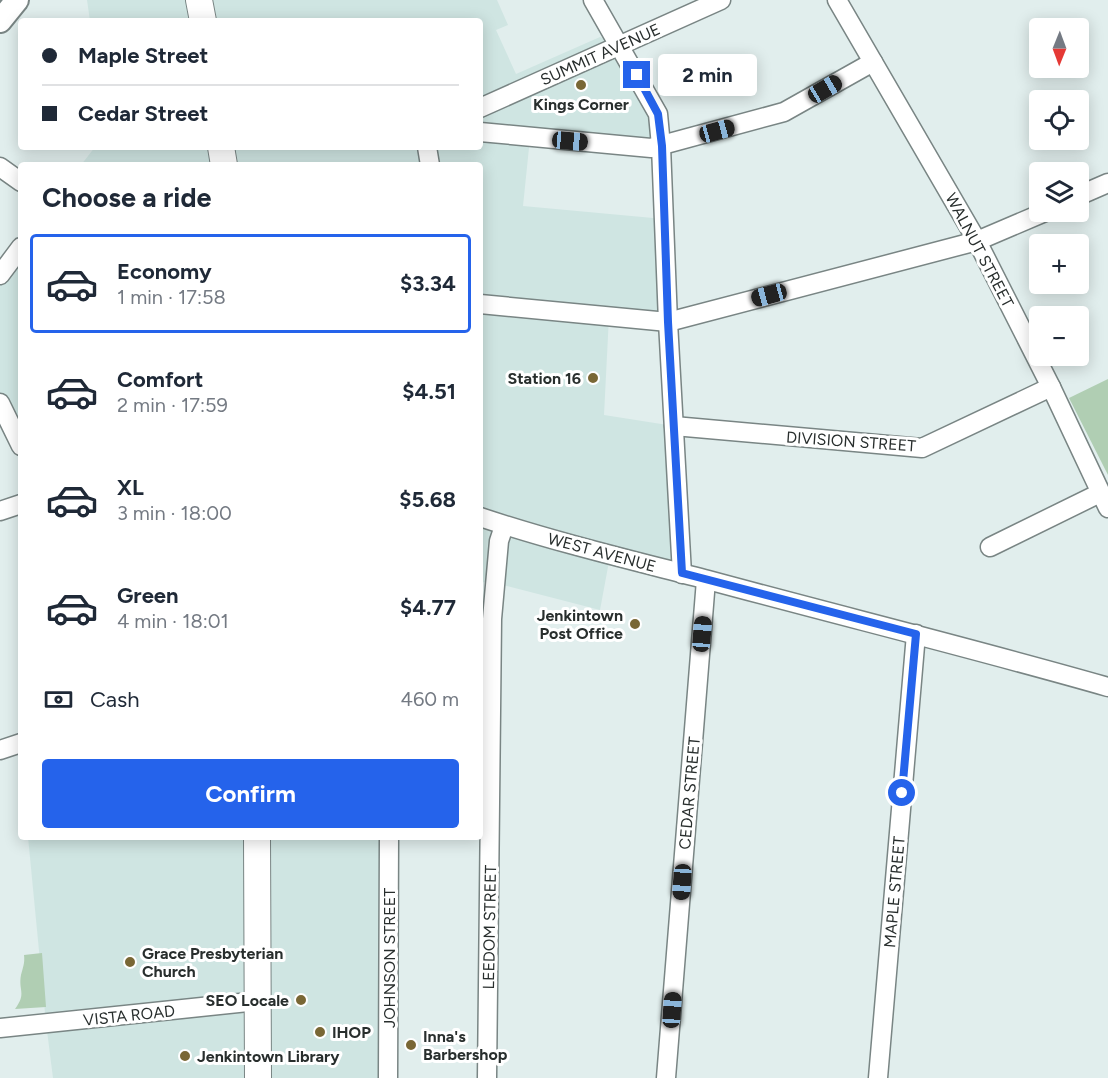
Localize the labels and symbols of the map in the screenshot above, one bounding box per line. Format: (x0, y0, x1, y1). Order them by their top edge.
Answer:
north arrow (1029, 18, 1089, 78)
street label: SUMMIT AVENUE (537, 20, 663, 89)
callout: 2 min (658, 54, 757, 96)
route end (623, 61, 650, 88)
car (805, 72, 845, 106)
marker: Kings Corner (574, 78, 588, 92)
place label: Kings Corner (533, 95, 629, 114)
car (697, 118, 737, 144)
car (551, 130, 589, 152)
street label: WALNUT STREET (941, 190, 1018, 311)
car (749, 282, 789, 308)
place label: Station 16 (508, 369, 581, 388)
marker: Station 16 (586, 371, 600, 385)
street label: DIVISION STREET (785, 427, 917, 456)
street label: WEST AVENUE (546, 529, 658, 576)
place label: Jenkintown Post Office (537, 606, 623, 643)
car (691, 615, 713, 653)
marker: Jenkintown Post Office (628, 617, 642, 631)
street label: CEDAR STREET (675, 736, 704, 850)
route start (888, 779, 915, 806)
street label: MAPLE STREET (880, 835, 909, 949)
car (672, 863, 692, 901)
street label: LEEDOM STREET (479, 864, 500, 989)
street label: JOHNSON STREET (380, 888, 399, 1028)
place label: Grace Presbyterian Church (142, 944, 283, 981)
marker: Grace Presbyterian Church (123, 955, 137, 969)
place label: SEO Locale (206, 991, 289, 1010)
car (662, 991, 682, 1029)
marker: SEO Locale (294, 993, 308, 1007)
street label: VISTA ROAD (82, 1001, 176, 1030)
place label: IHOP (332, 1023, 371, 1042)
marker: IHOP (313, 1025, 327, 1039)
place label: Inna's Barbershop (423, 1027, 508, 1064)
marker: Inna's Barbershop (404, 1038, 418, 1052)
place label: Jenkintown Library (197, 1047, 340, 1066)
marker: Jenkintown Library (178, 1049, 192, 1063)

